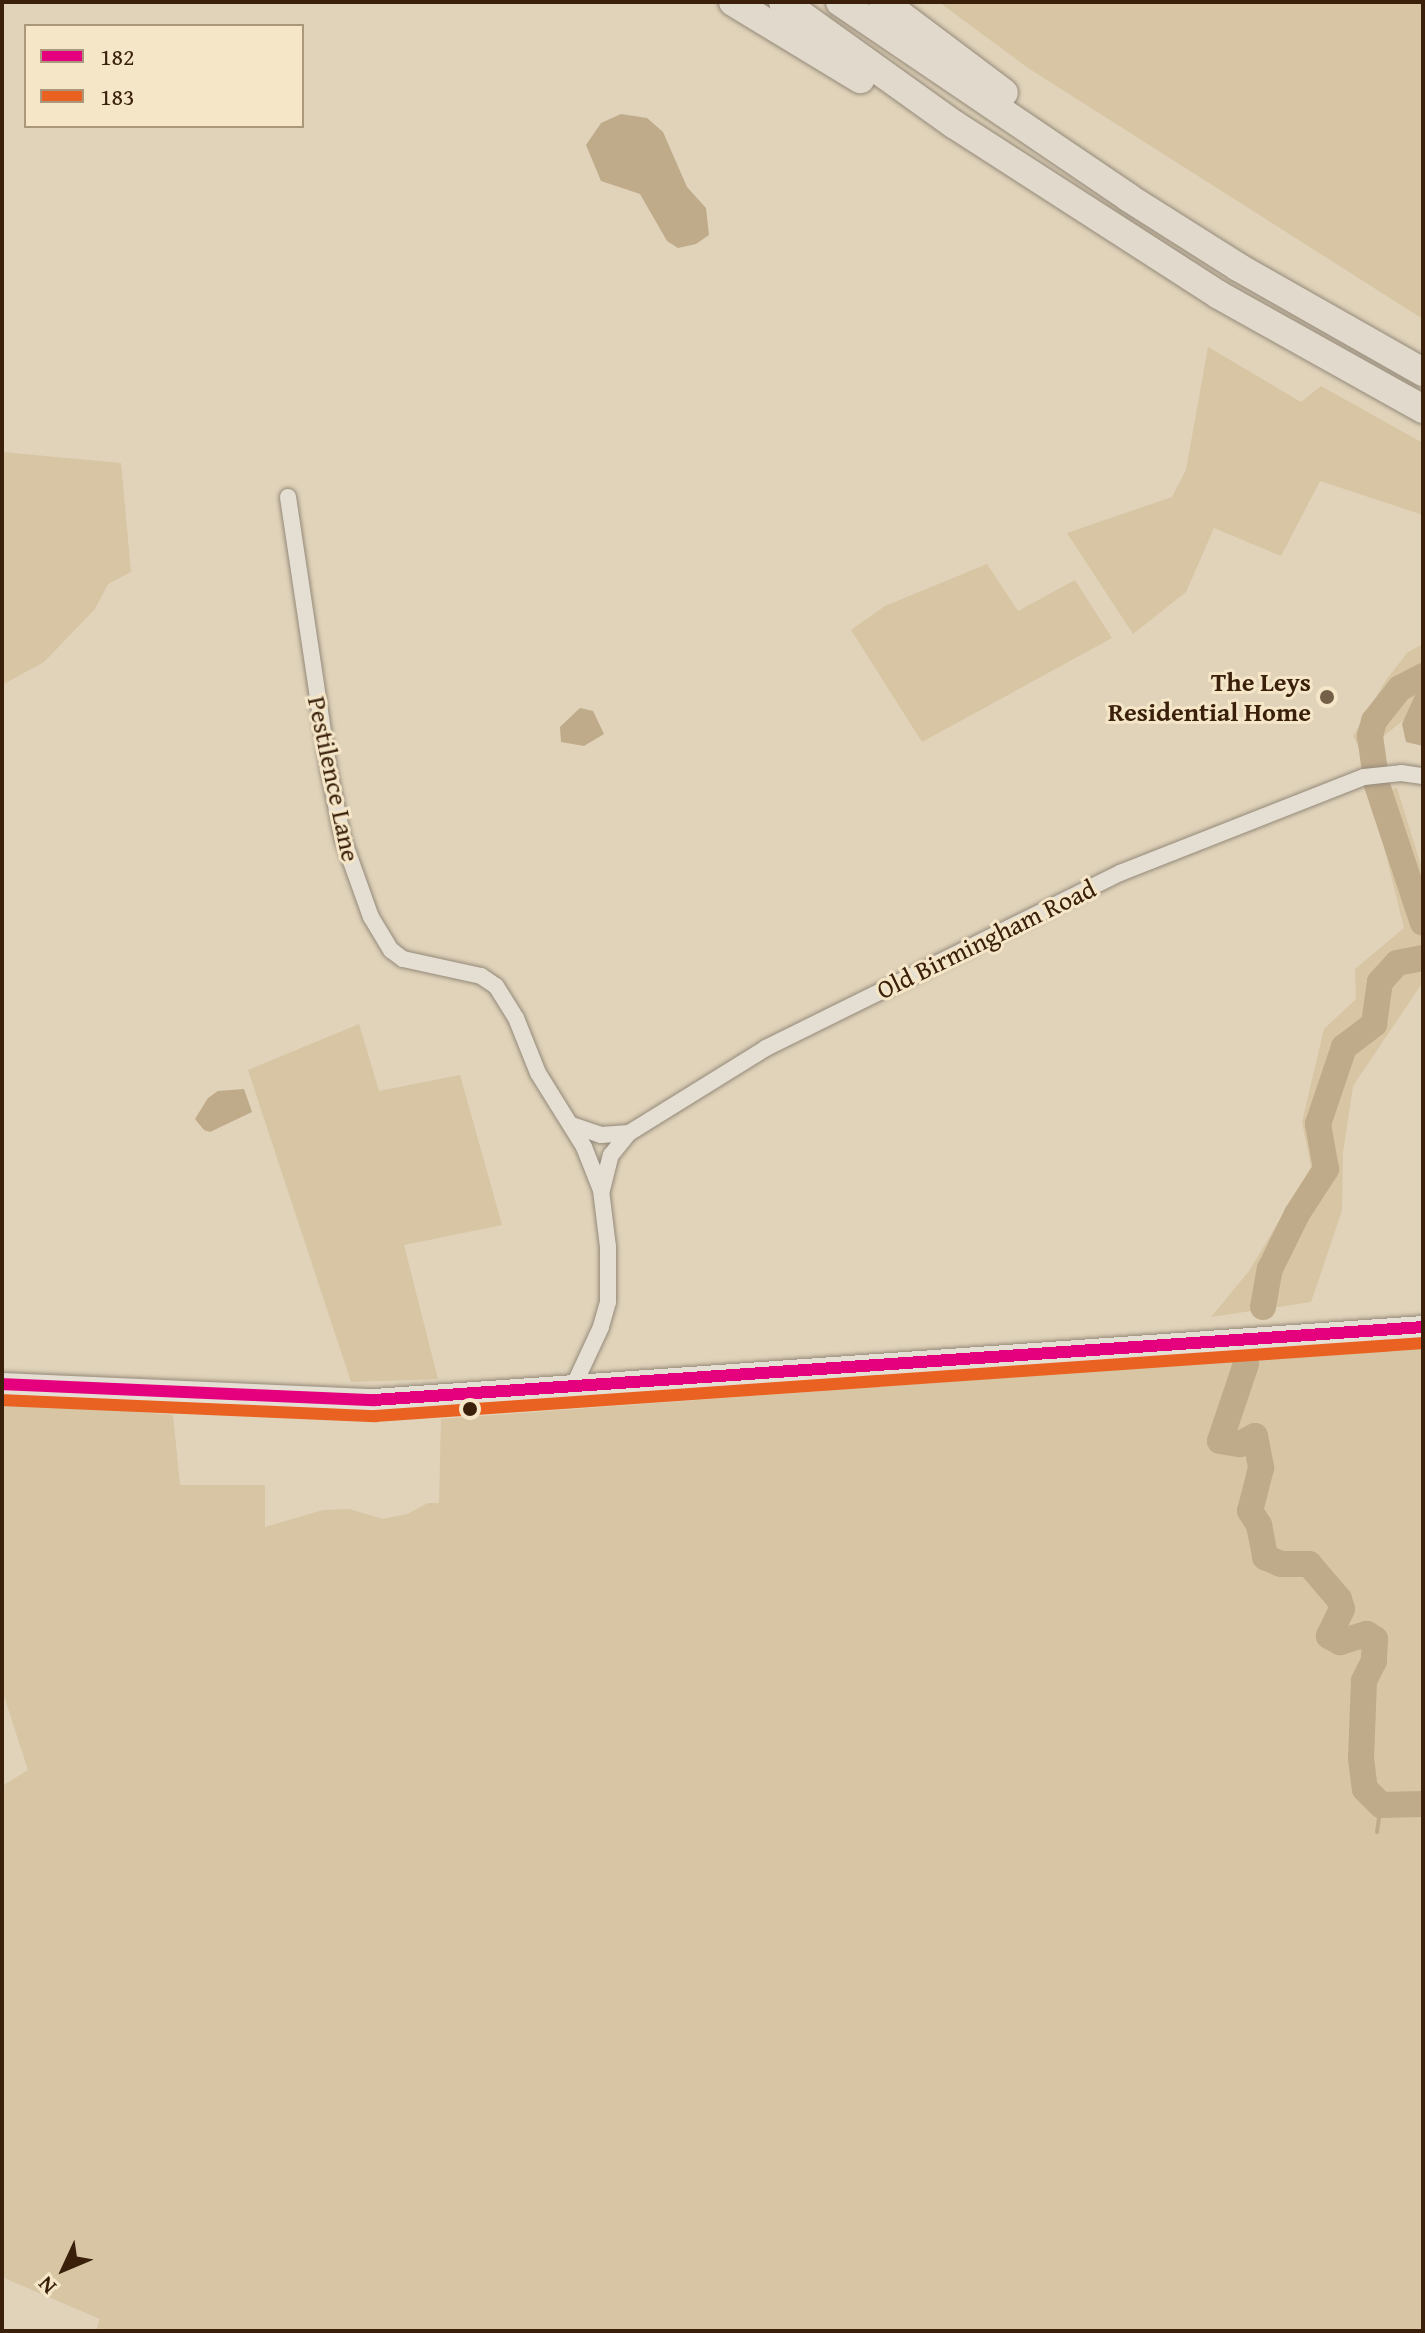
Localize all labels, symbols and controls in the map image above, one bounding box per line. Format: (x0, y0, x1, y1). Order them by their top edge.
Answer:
legend (24, 24, 304, 128)
text: 182 (100, 39, 135, 74)
text: 183 (100, 79, 135, 114)
place label: The Leys Residential Home (1108, 666, 1311, 728)
marker: The Leys Residential Home (1318, 688, 1336, 706)
street label: Pestilence Lane (301, 693, 367, 865)
street label: Old Birmingham Road (871, 872, 1101, 1006)
unlabelled marker (462, 1401, 478, 1417)
north arrow (24, 2229, 104, 2309)
text: N (30, 2269, 63, 2302)

